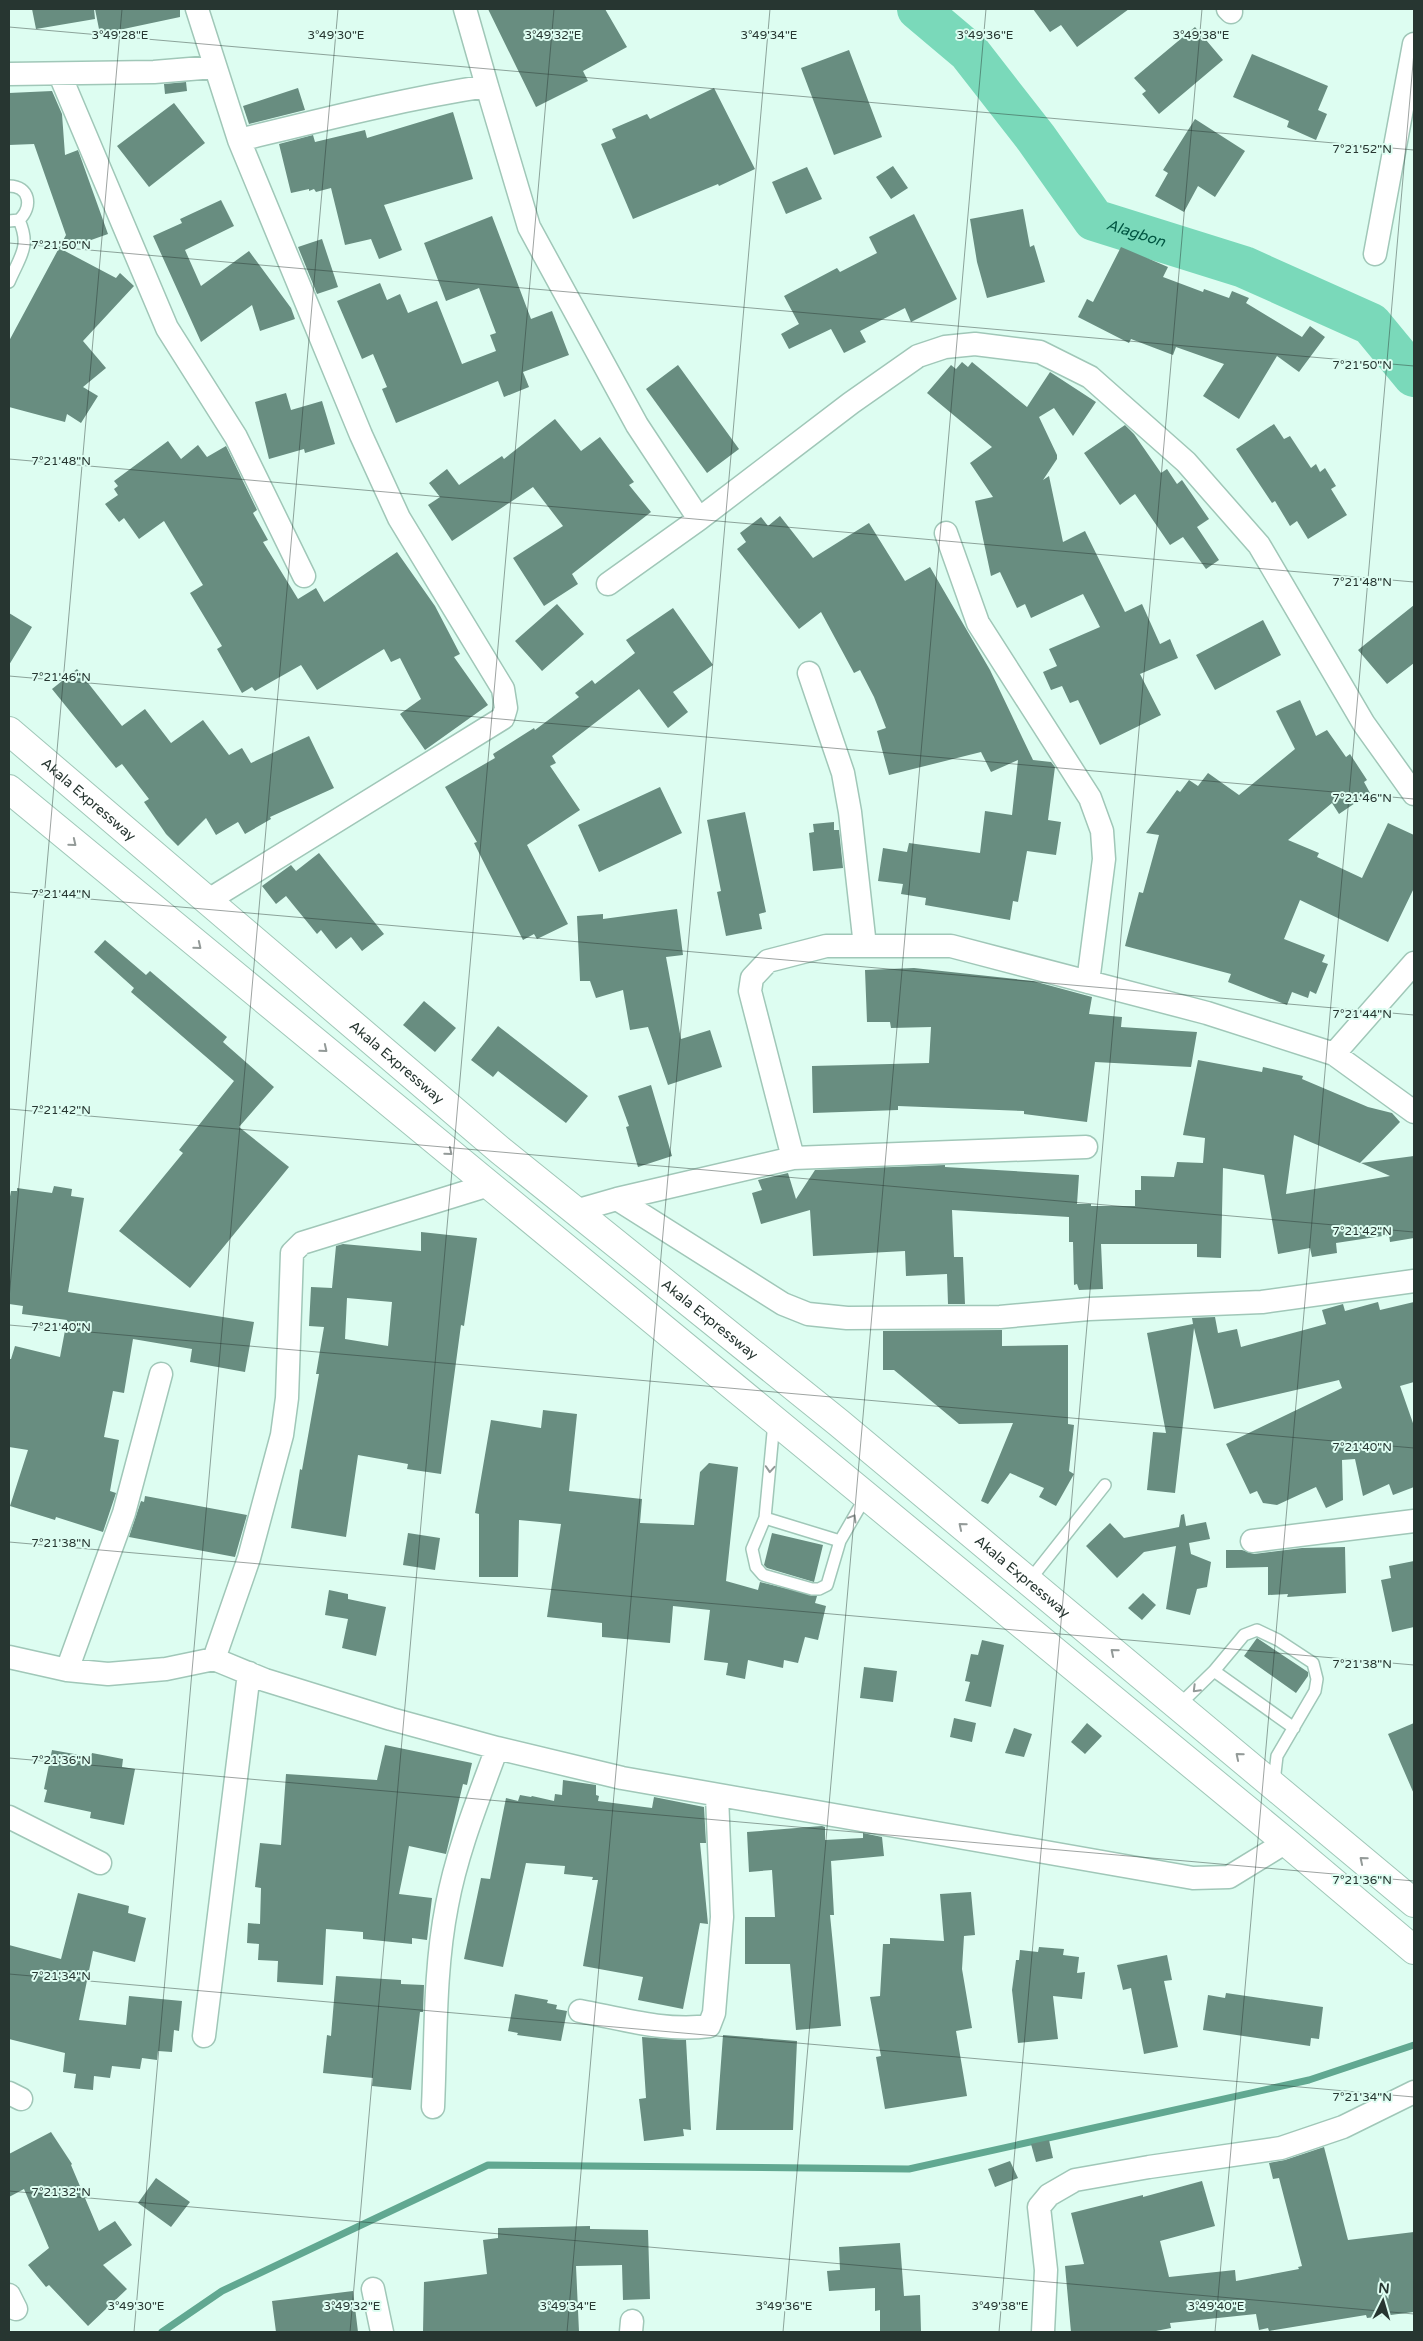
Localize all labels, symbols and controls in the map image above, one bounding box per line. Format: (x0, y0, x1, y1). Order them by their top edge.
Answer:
text: 3°49'28"E (92, 28, 149, 42)
text: 3°49'30"E (308, 28, 365, 42)
text: 3°49'32"E (525, 28, 582, 42)
text: 3°49'34"E (741, 28, 798, 42)
text: 3°49'36"E (957, 28, 1014, 42)
text: 3°49'38"E (1173, 28, 1230, 42)
text: 7°21'52"N (1332, 142, 1392, 156)
water label: Alagbon (1104, 215, 1168, 251)
text: 7°21'50"N (31, 238, 91, 252)
text: 7°21'50"N (1332, 358, 1392, 372)
text: 7°21'48"N (31, 454, 91, 468)
text: 7°21'48"N (1332, 575, 1392, 589)
text: 7°21'46"N (31, 670, 91, 684)
street label: Akala Expressway (38, 754, 140, 845)
text: 7°21'46"N (1332, 791, 1392, 805)
one-way arrow (67, 837, 76, 845)
text: 7°21'44"N (31, 887, 91, 901)
one-way arrow (193, 940, 202, 949)
text: 7°21'44"N (1332, 1007, 1392, 1021)
street label: Akala Expressway (346, 1017, 448, 1108)
one-way arrow (318, 1044, 327, 1052)
text: 7°21'42"N (31, 1103, 91, 1117)
one-way arrow (444, 1147, 453, 1156)
text: 7°21'42"N (1332, 1224, 1392, 1238)
street label: Akala Expressway (658, 1276, 762, 1364)
text: 7°21'40"N (31, 1320, 91, 1334)
text: 7°21'40"N (1332, 1440, 1392, 1454)
one-way arrow (765, 1465, 776, 1473)
one-way arrow (846, 1515, 856, 1524)
one-way arrow (959, 1522, 968, 1531)
street label: Akala Expressway (971, 1532, 1074, 1622)
text: 7°21'38"N (31, 1536, 91, 1550)
one-way arrow (1111, 1649, 1120, 1658)
text: 7°21'38"N (1332, 1657, 1392, 1671)
one-way arrow (1193, 1683, 1202, 1692)
text: 7°21'36"N (31, 1753, 91, 1767)
one-way arrow (1235, 1753, 1244, 1762)
one-way arrow (1360, 1857, 1369, 1866)
text: 7°21'36"N (1332, 1873, 1392, 1887)
text: 7°21'34"N (31, 1969, 91, 1983)
text: 7°21'34"N (1332, 2090, 1392, 2104)
text: 7°21'32"N (31, 2185, 91, 2199)
north arrow (1358, 2276, 1408, 2326)
text: N (1378, 2280, 1390, 2298)
text: 3°49'30"E (108, 2299, 165, 2313)
text: 3°49'32"E (324, 2299, 381, 2313)
text: 3°49'34"E (540, 2299, 597, 2313)
text: 3°49'36"E (756, 2299, 813, 2313)
text: 3°49'38"E (972, 2299, 1029, 2313)
text: 3°49'40"E (1188, 2299, 1245, 2313)

